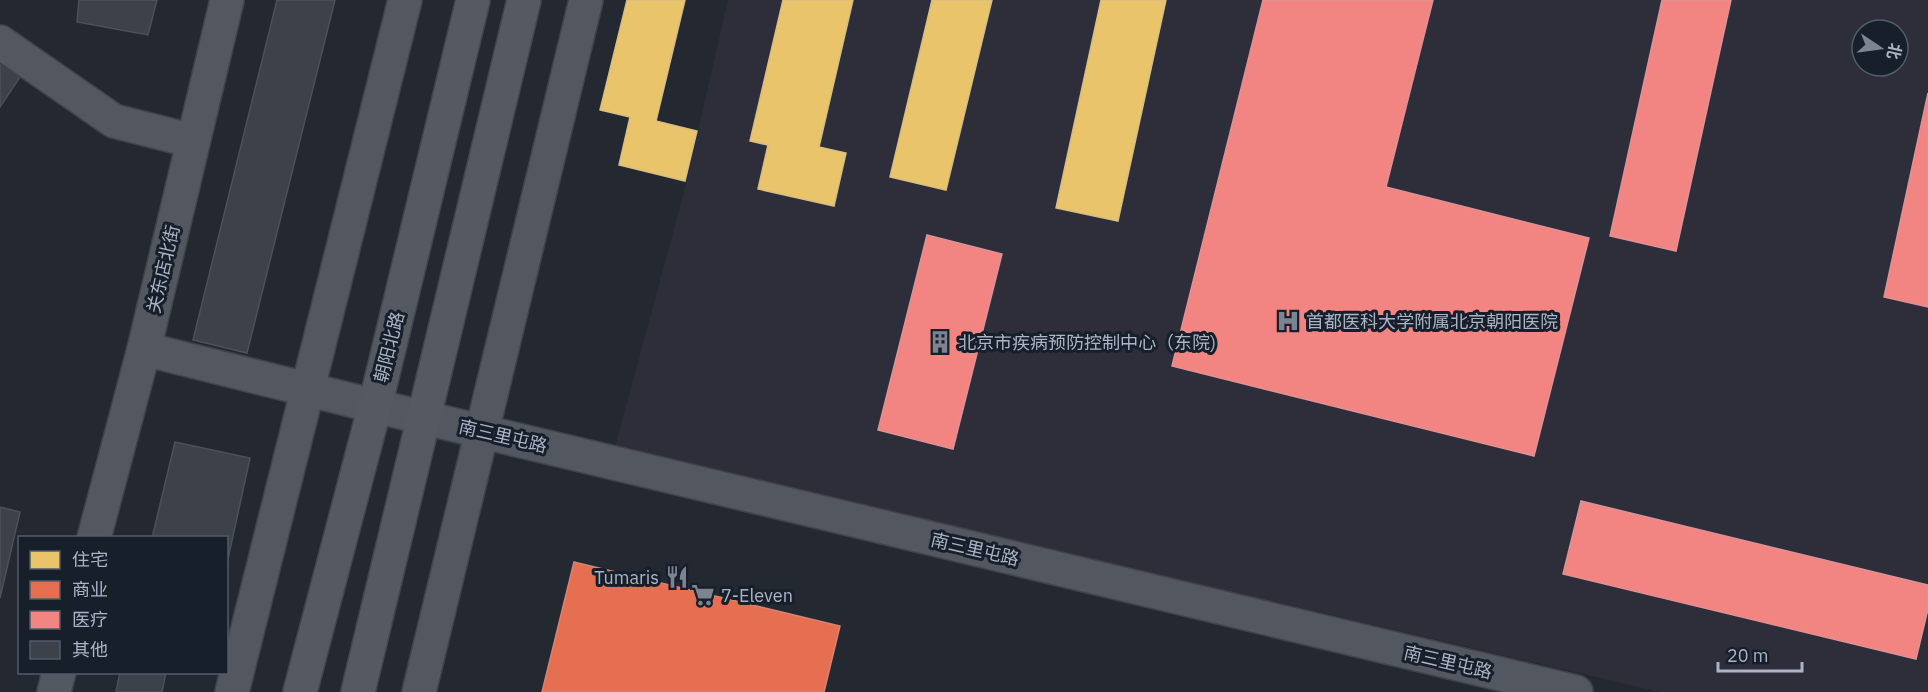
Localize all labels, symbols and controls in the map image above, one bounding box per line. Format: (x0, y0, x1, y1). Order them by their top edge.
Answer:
north arrow (1850, 18, 1910, 78)
text: 北 (1883, 41, 1906, 61)
street label: 关东店北街 (142, 223, 184, 315)
hospital icon: 首都医科大学附属北京朝阳医院 (1275, 308, 1301, 334)
street label: 朝阳北路 (369, 309, 409, 385)
place label: 首都医科大学附属北京朝阳医院 (1306, 310, 1558, 333)
building icon: 北京市疾病预防控制中心（东院) (927, 329, 953, 355)
place label: 北京市疾病预防控制中心（东院) (958, 331, 1216, 354)
street label: 南三里屯路 (457, 415, 549, 457)
street label: 南三里屯路 (929, 528, 1021, 570)
legend (18, 536, 228, 674)
text: 住宅 (72, 548, 108, 571)
restaurant icon: Tumaris (664, 564, 690, 590)
place label: Tumaris (594, 566, 659, 589)
text: 商业 (72, 578, 108, 601)
supermarket icon: 7-Eleven (690, 582, 716, 608)
place label: 7-Eleven (721, 584, 793, 607)
text: 医疗 (72, 608, 108, 631)
scale bar (1718, 635, 1802, 673)
text: 其他 (72, 638, 108, 661)
street label: 南三里屯路 (1402, 641, 1494, 683)
text: 20 m (1727, 644, 1769, 667)

